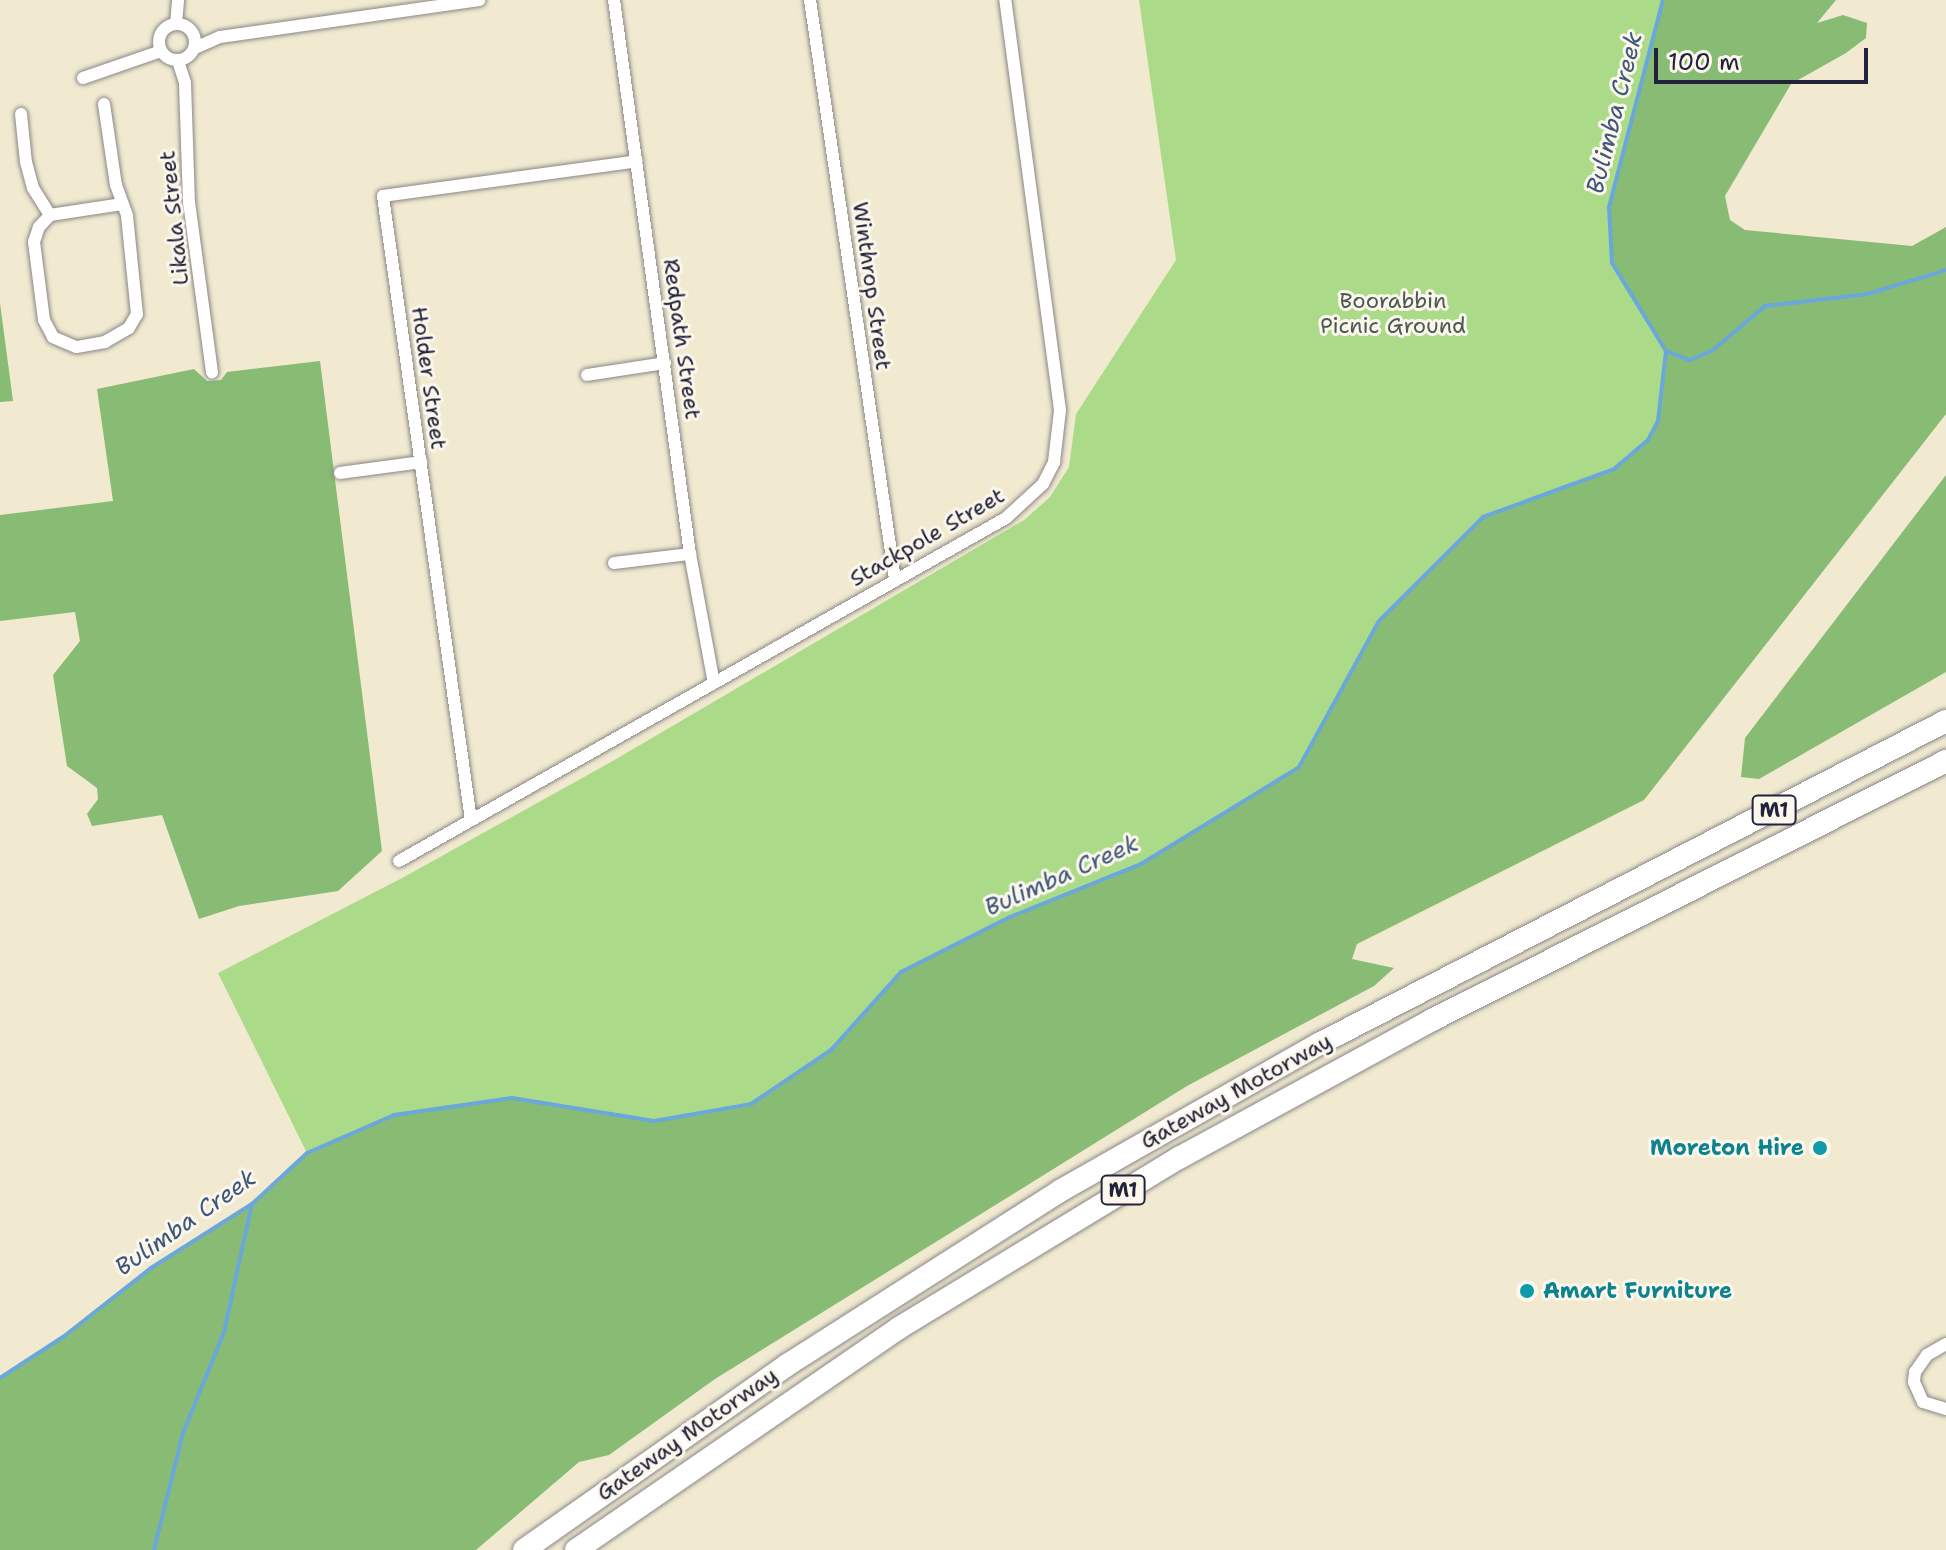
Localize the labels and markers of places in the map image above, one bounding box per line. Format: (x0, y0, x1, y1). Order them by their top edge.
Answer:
place label: Moreton Hire (1650, 1135, 1804, 1161)
marker: Moreton Hire (1811, 1139, 1829, 1157)
place label: Amart Furniture (1543, 1278, 1732, 1304)
marker: Amart Furniture (1518, 1282, 1536, 1300)

